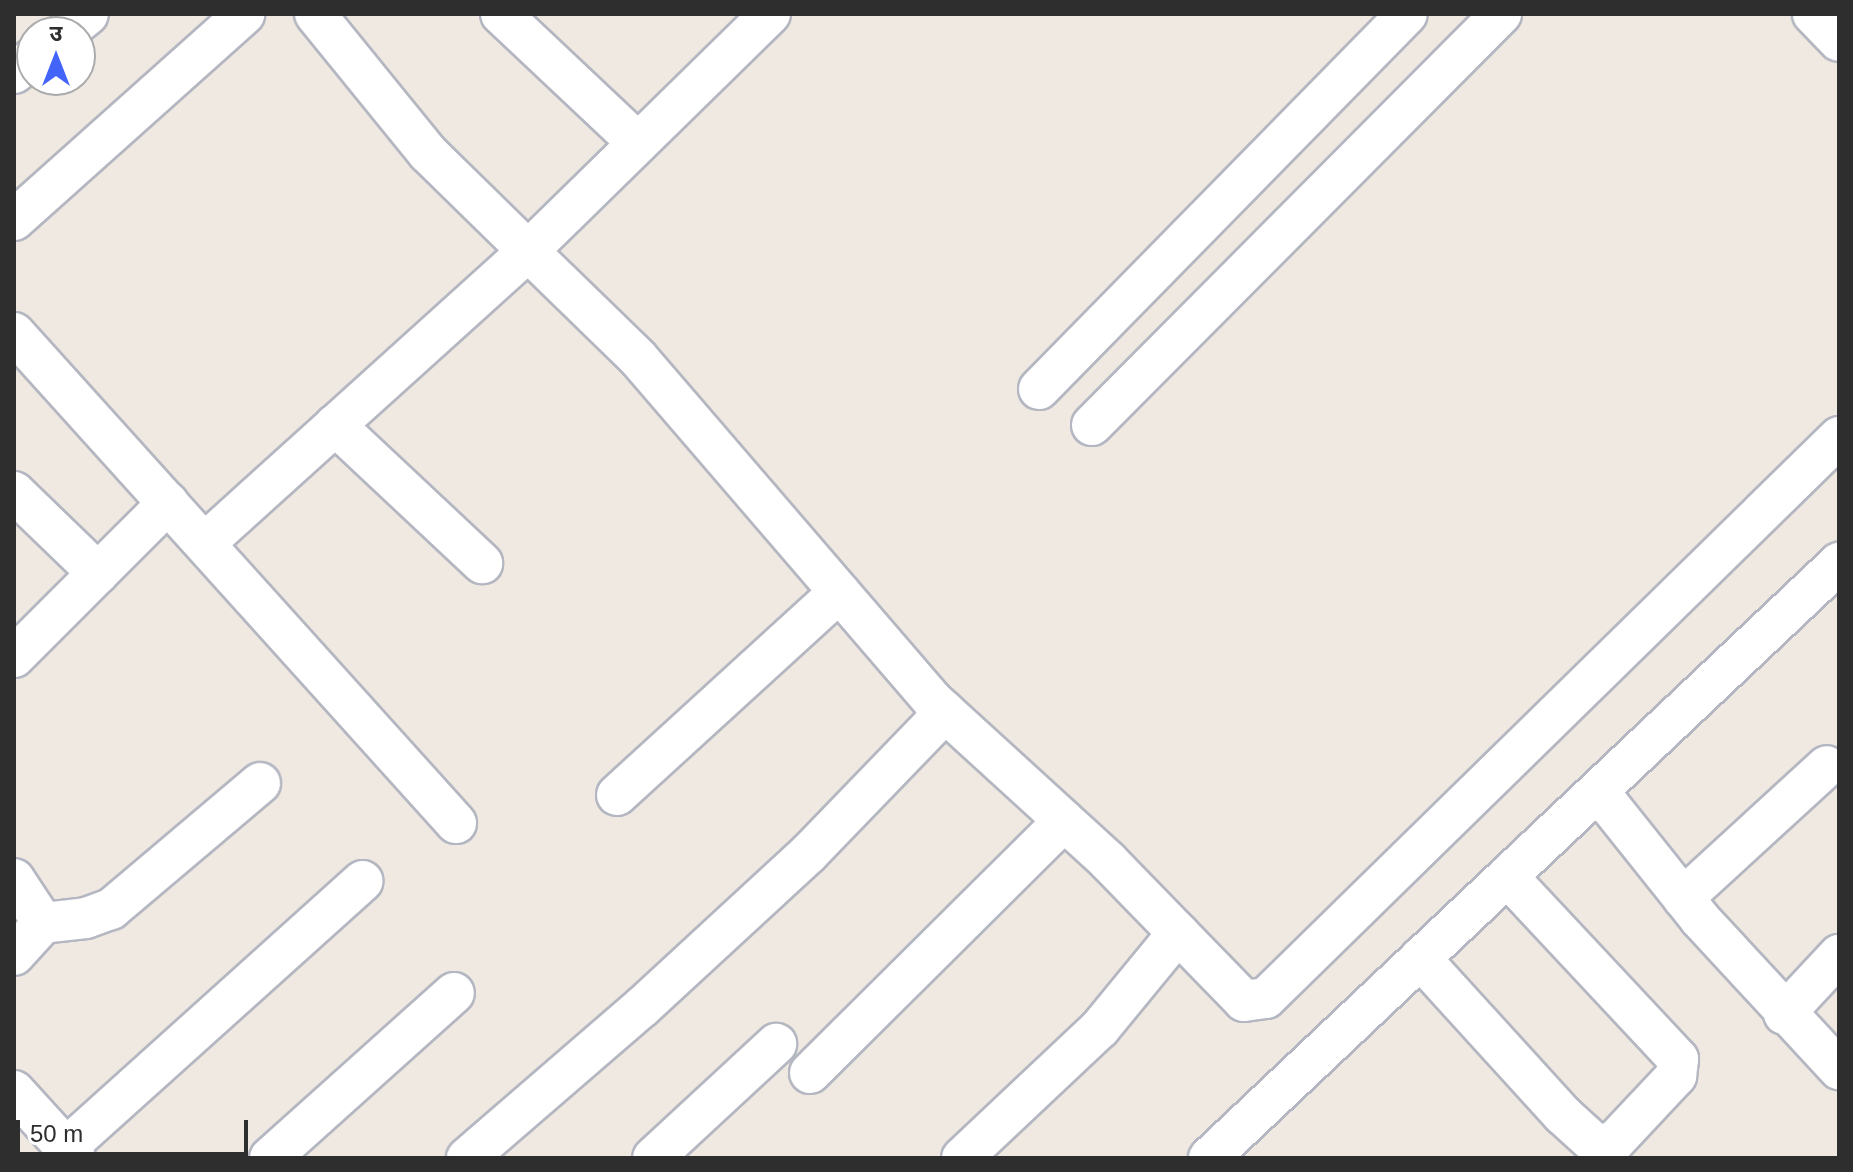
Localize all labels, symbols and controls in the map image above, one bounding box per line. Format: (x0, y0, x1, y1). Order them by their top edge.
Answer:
north arrow (16, 16, 96, 96)
text: उ (50, 21, 62, 46)
scale bar (20, 1104, 252, 1154)
text: 50 m (30, 1120, 83, 1147)

